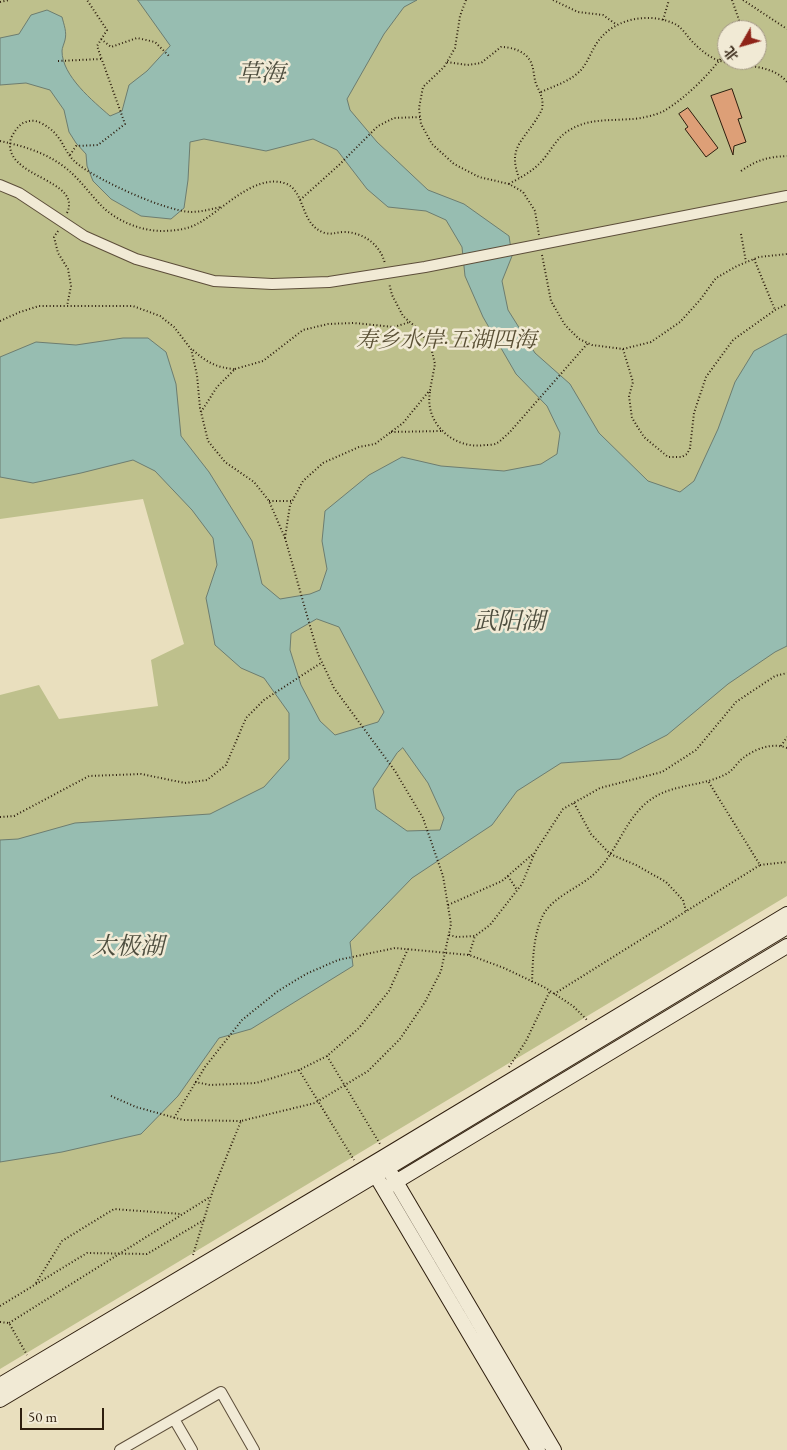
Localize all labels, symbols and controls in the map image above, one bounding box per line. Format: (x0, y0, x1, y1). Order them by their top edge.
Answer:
north arrow (717, 20, 767, 70)
text: 北 (720, 43, 742, 65)
water label: 草海 (237, 60, 285, 88)
park label: 寿乡水岸·五湖四海 (356, 328, 536, 354)
water label: 武阳湖 (473, 608, 545, 636)
water label: 太极湖 (92, 933, 164, 961)
scale bar (22, 1398, 106, 1430)
text: 50 m (28, 1407, 57, 1426)

